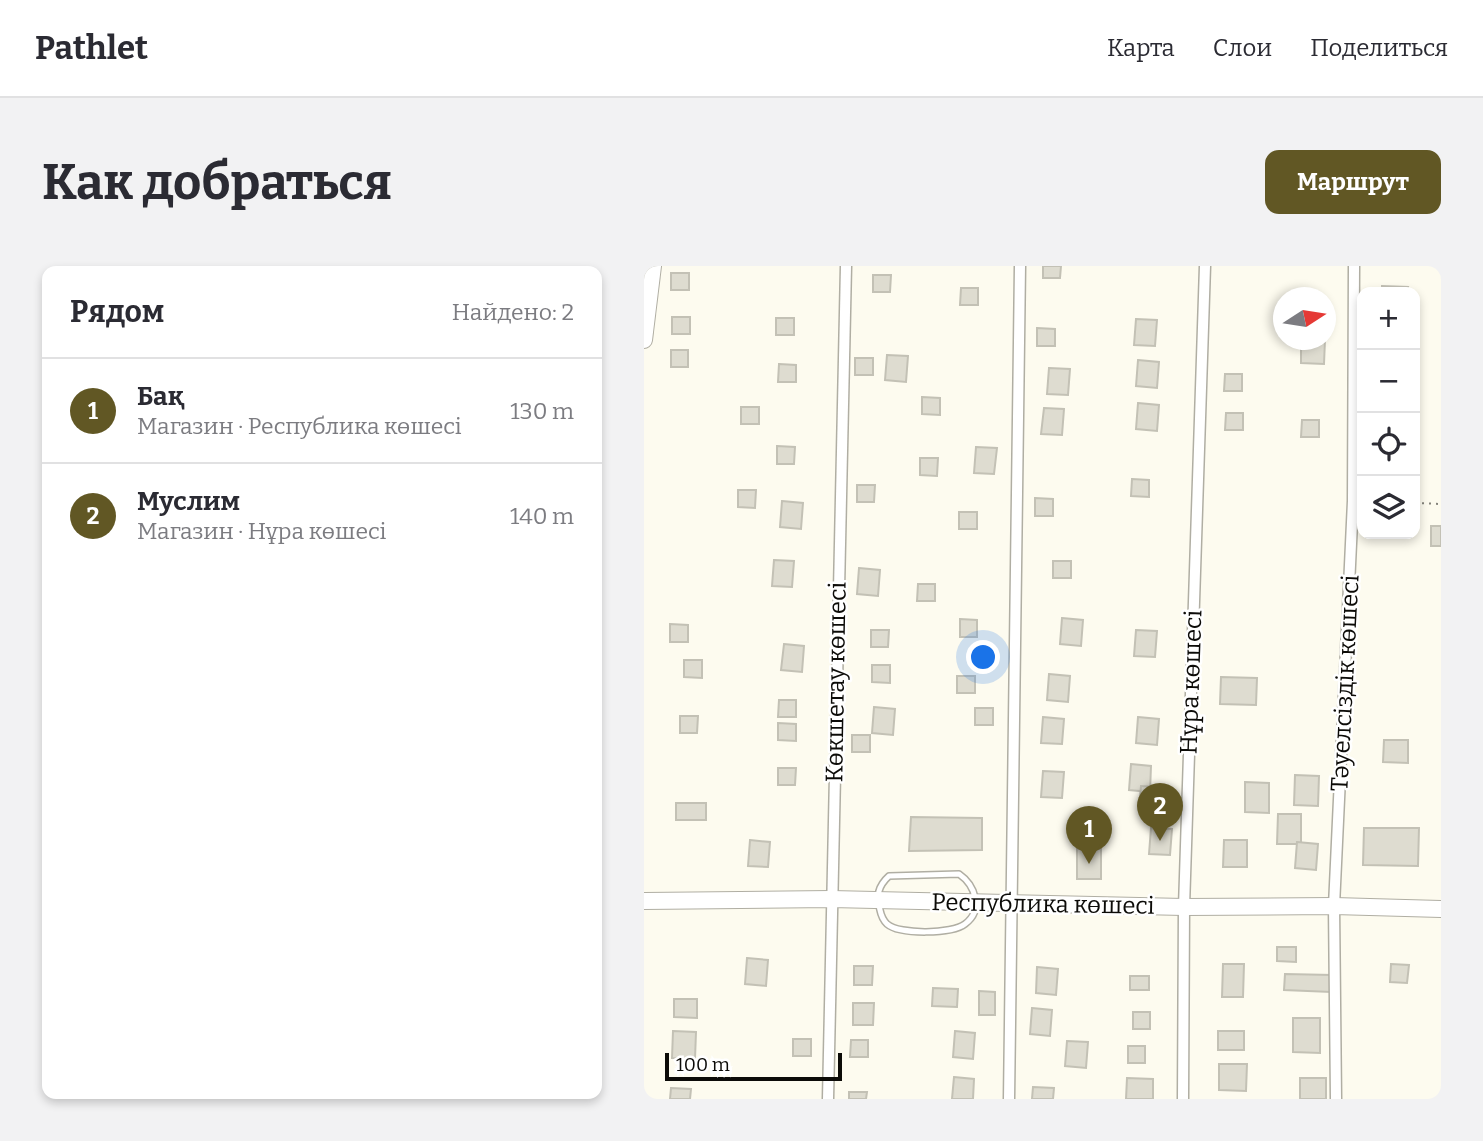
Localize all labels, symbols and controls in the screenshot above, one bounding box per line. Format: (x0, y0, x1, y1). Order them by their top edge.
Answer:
text: Pathlet (35, 28, 148, 68)
text: Карта (1107, 34, 1175, 62)
text: Слои (1213, 34, 1272, 62)
text: Поделиться (1310, 34, 1448, 62)
button: Маршрут (1265, 150, 1441, 214)
text: Как добраться (42, 153, 392, 212)
north arrow (1273, 287, 1336, 350)
map controls (1357, 287, 1420, 539)
button: + (1357, 287, 1420, 350)
text: Рядом (70, 294, 164, 330)
text: Найдено: 2 (452, 298, 574, 326)
button: − (1357, 350, 1420, 413)
text: Бақ (137, 381, 184, 412)
text: 1 (88, 397, 98, 425)
text: 130 m (510, 397, 574, 425)
text: Магазин · Республика көшесі (137, 412, 462, 440)
button: locate (1357, 413, 1420, 476)
button: layers (1357, 476, 1420, 539)
text: Муслим (137, 486, 240, 517)
text: 2 (87, 502, 99, 530)
text: 140 m (510, 502, 574, 530)
text: Магазин · Нұра көшесі (137, 517, 386, 545)
street label: Тәуелсіздік көшесі (1325, 574, 1365, 792)
street label: Көкшетау көшесі (820, 582, 852, 782)
street label: Нұра көшесі (1174, 609, 1208, 755)
your location (966, 640, 1000, 674)
pin: 2 (1137, 783, 1183, 841)
pin: 1 (1066, 806, 1112, 864)
street label: Республика көшесі (931, 888, 1155, 920)
scale bar (665, 1050, 842, 1082)
text: 100 m (676, 1053, 730, 1076)

